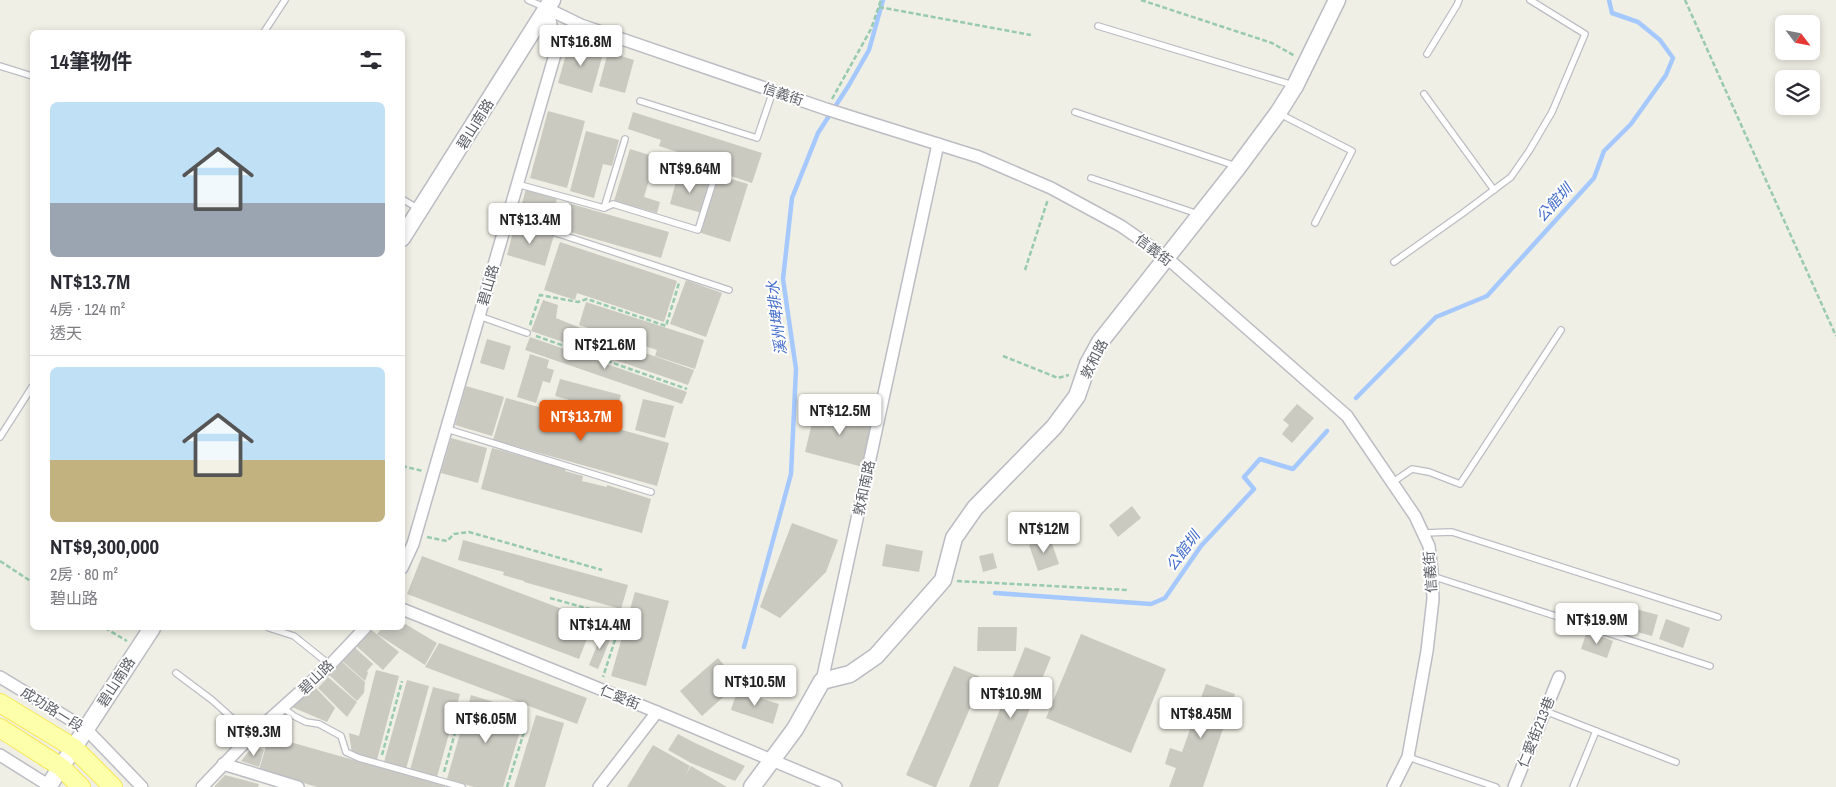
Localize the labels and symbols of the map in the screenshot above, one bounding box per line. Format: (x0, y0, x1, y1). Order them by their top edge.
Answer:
north arrow (1775, 15, 1820, 60)
pin: NT$16.8M (529, 24, 633, 67)
street label: 信義街 (760, 79, 806, 109)
street label: 碧山南路 (453, 95, 497, 153)
pin: NT$9.64M (638, 152, 742, 194)
water label: 公館圳 (1531, 177, 1578, 226)
pin: NT$13.4M (478, 202, 582, 245)
street label: 信義街 (1132, 230, 1176, 270)
street label: 碧山路 (474, 262, 502, 308)
water label: 溪州埤排水 (761, 279, 791, 357)
pin: NT$21.6M (553, 328, 657, 370)
street label: 敦和路 (1076, 336, 1112, 382)
pin: NT$12.5M (788, 394, 892, 436)
pin: NT$13.7M (529, 400, 633, 442)
street label: 敦和南路 (849, 459, 879, 517)
pin: NT$12M (1003, 512, 1085, 554)
water label: 公館圳 (1161, 525, 1206, 575)
street label: 信義街 (1420, 550, 1440, 594)
pin: NT$19.9M (1545, 602, 1649, 645)
pin: NT$14.4M (548, 608, 652, 650)
street label: 碧山南路 (93, 654, 139, 710)
street label: 碧山路 (295, 656, 337, 698)
pin: NT$10.5M (703, 664, 807, 707)
pin: NT$10.9M (959, 676, 1063, 719)
street label: 仁愛街 (597, 681, 643, 713)
street label: 成功路一段 (18, 683, 86, 735)
street label: 仁愛街213巷 (1514, 694, 1558, 770)
pin: NT$8.45M (1149, 696, 1253, 739)
pin: NT$6.05M (434, 702, 538, 744)
pin: NT$9.3M (208, 714, 300, 757)

